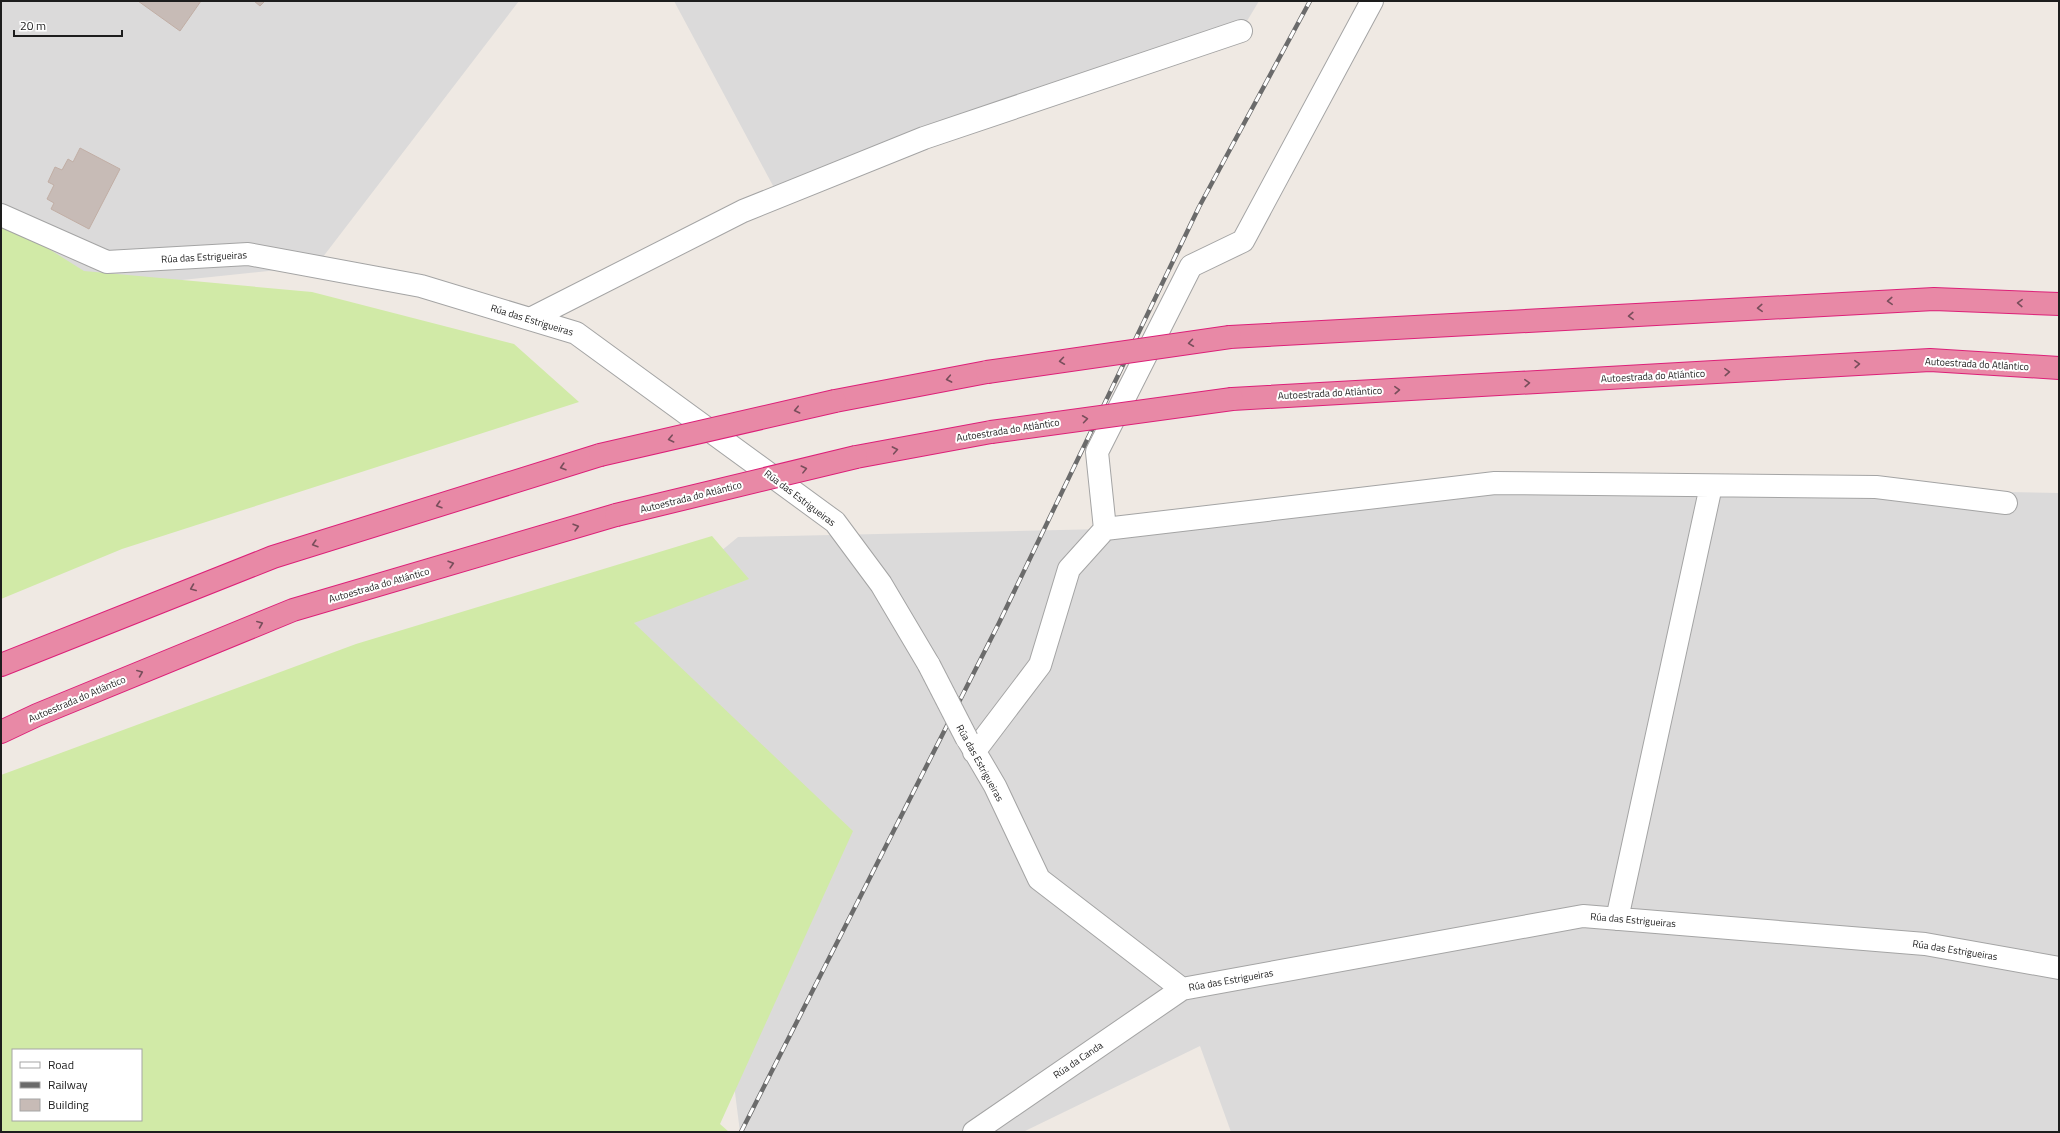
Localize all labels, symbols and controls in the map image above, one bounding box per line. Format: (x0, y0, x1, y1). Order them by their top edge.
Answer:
scale bar (14, 12, 122, 38)
text: 20 m (20, 16, 46, 35)
street label: Rúa das Estrigueiras (161, 247, 248, 267)
one-way arrow (1887, 297, 1893, 306)
one-way arrow (2017, 298, 2023, 307)
street label: Rúa das Estrigueiras (489, 300, 576, 340)
one-way arrow (1757, 304, 1763, 313)
one-way arrow (1628, 311, 1634, 320)
one-way arrow (1188, 338, 1194, 347)
street label: Autoestrada do Atlántico (1925, 354, 2029, 374)
one-way arrow (1059, 356, 1065, 365)
one-way arrow (1854, 360, 1860, 369)
street label: Autoestrada do Atlántico (1601, 366, 1705, 386)
one-way arrow (1724, 367, 1730, 376)
one-way arrow (946, 374, 952, 383)
one-way arrow (1524, 378, 1530, 387)
street label: Autoestrada do Atlántico (1278, 383, 1382, 403)
one-way arrow (1394, 385, 1400, 394)
one-way arrow (794, 405, 800, 413)
street label: Autoestrada do Atlántico (955, 414, 1061, 446)
one-way arrow (1082, 415, 1088, 424)
one-way arrow (667, 435, 674, 443)
one-way arrow (892, 446, 898, 454)
one-way arrow (560, 462, 567, 471)
street label: Rúa das Estrigueiras (761, 466, 839, 530)
one-way arrow (801, 466, 807, 474)
street label: Autoestrada do Atlántico (639, 477, 743, 517)
one-way arrow (436, 500, 443, 509)
one-way arrow (572, 523, 579, 532)
one-way arrow (311, 539, 318, 548)
one-way arrow (447, 560, 454, 569)
street label: Autoestrada do Atlántico (327, 563, 431, 607)
one-way arrow (189, 584, 196, 592)
one-way arrow (257, 620, 264, 628)
one-way arrow (136, 670, 143, 678)
street label: Autoestrada do Atlántico (26, 672, 128, 726)
street label: Rúa das Estrigueiras (953, 722, 1008, 805)
street label: Rúa das Estrigueiras (1590, 909, 1677, 931)
street label: Rúa das Estrigueiras (1911, 936, 1999, 964)
street label: Rúa das Estrigueiras (1187, 965, 1275, 995)
street label: Rúa da Canda (1050, 1038, 1106, 1082)
legend (12, 1049, 142, 1121)
text: Road (48, 1055, 74, 1074)
text: Railway (48, 1075, 88, 1094)
text: Building (48, 1095, 89, 1114)

